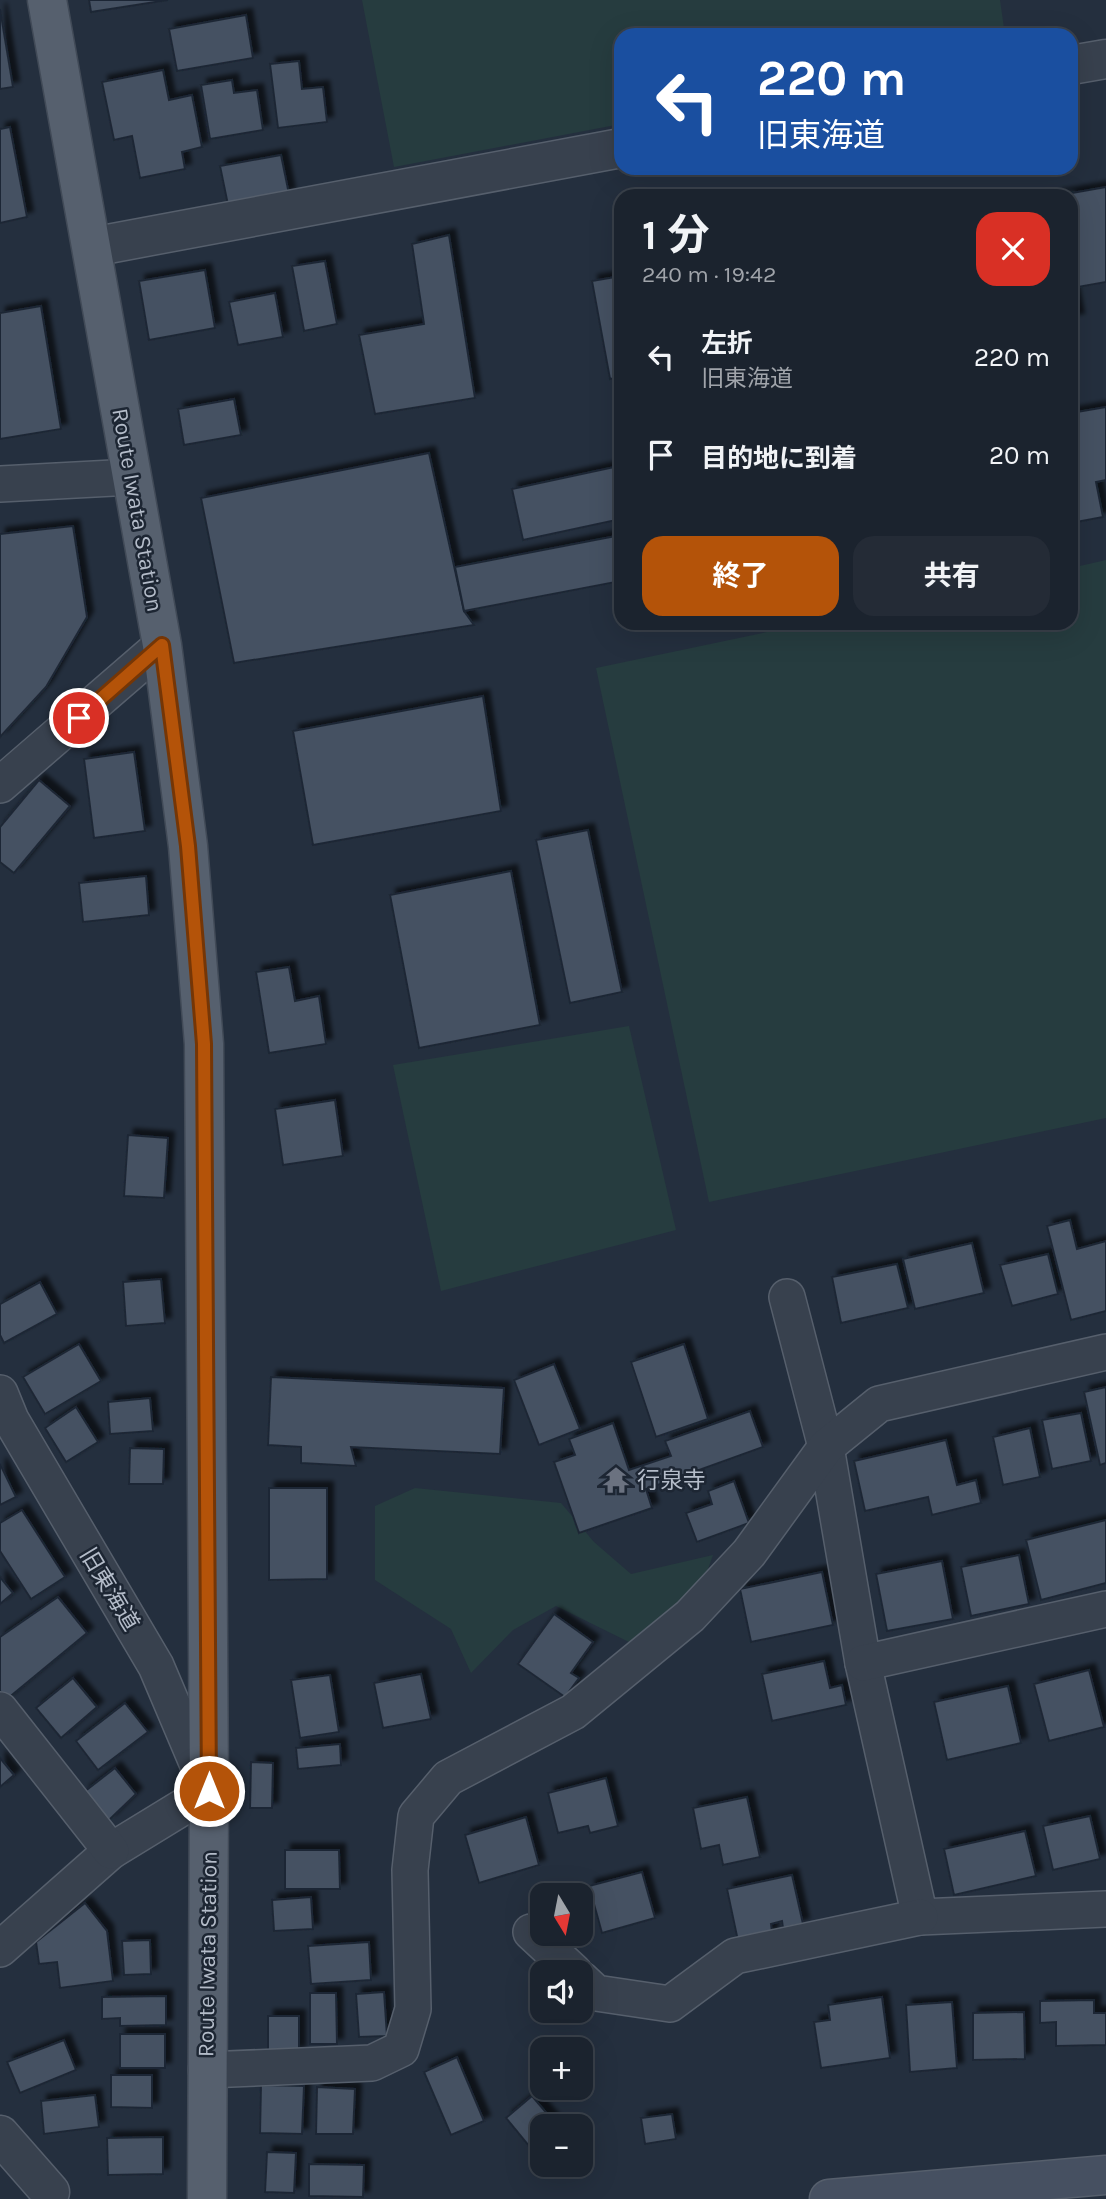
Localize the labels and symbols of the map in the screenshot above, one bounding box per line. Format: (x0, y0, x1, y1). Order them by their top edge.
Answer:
street label: Route Iwata Station (106, 406, 169, 614)
pin (49, 688, 109, 748)
temple icon: 行泉寺 (601, 1465, 631, 1495)
place label: 行泉寺 (637, 1467, 706, 1494)
street label: 旧東海道 (74, 1543, 145, 1636)
position arrow (172, 1754, 246, 1828)
street label: Route Iwata Station (192, 1851, 223, 2057)
north arrow (530, 1883, 593, 1946)

